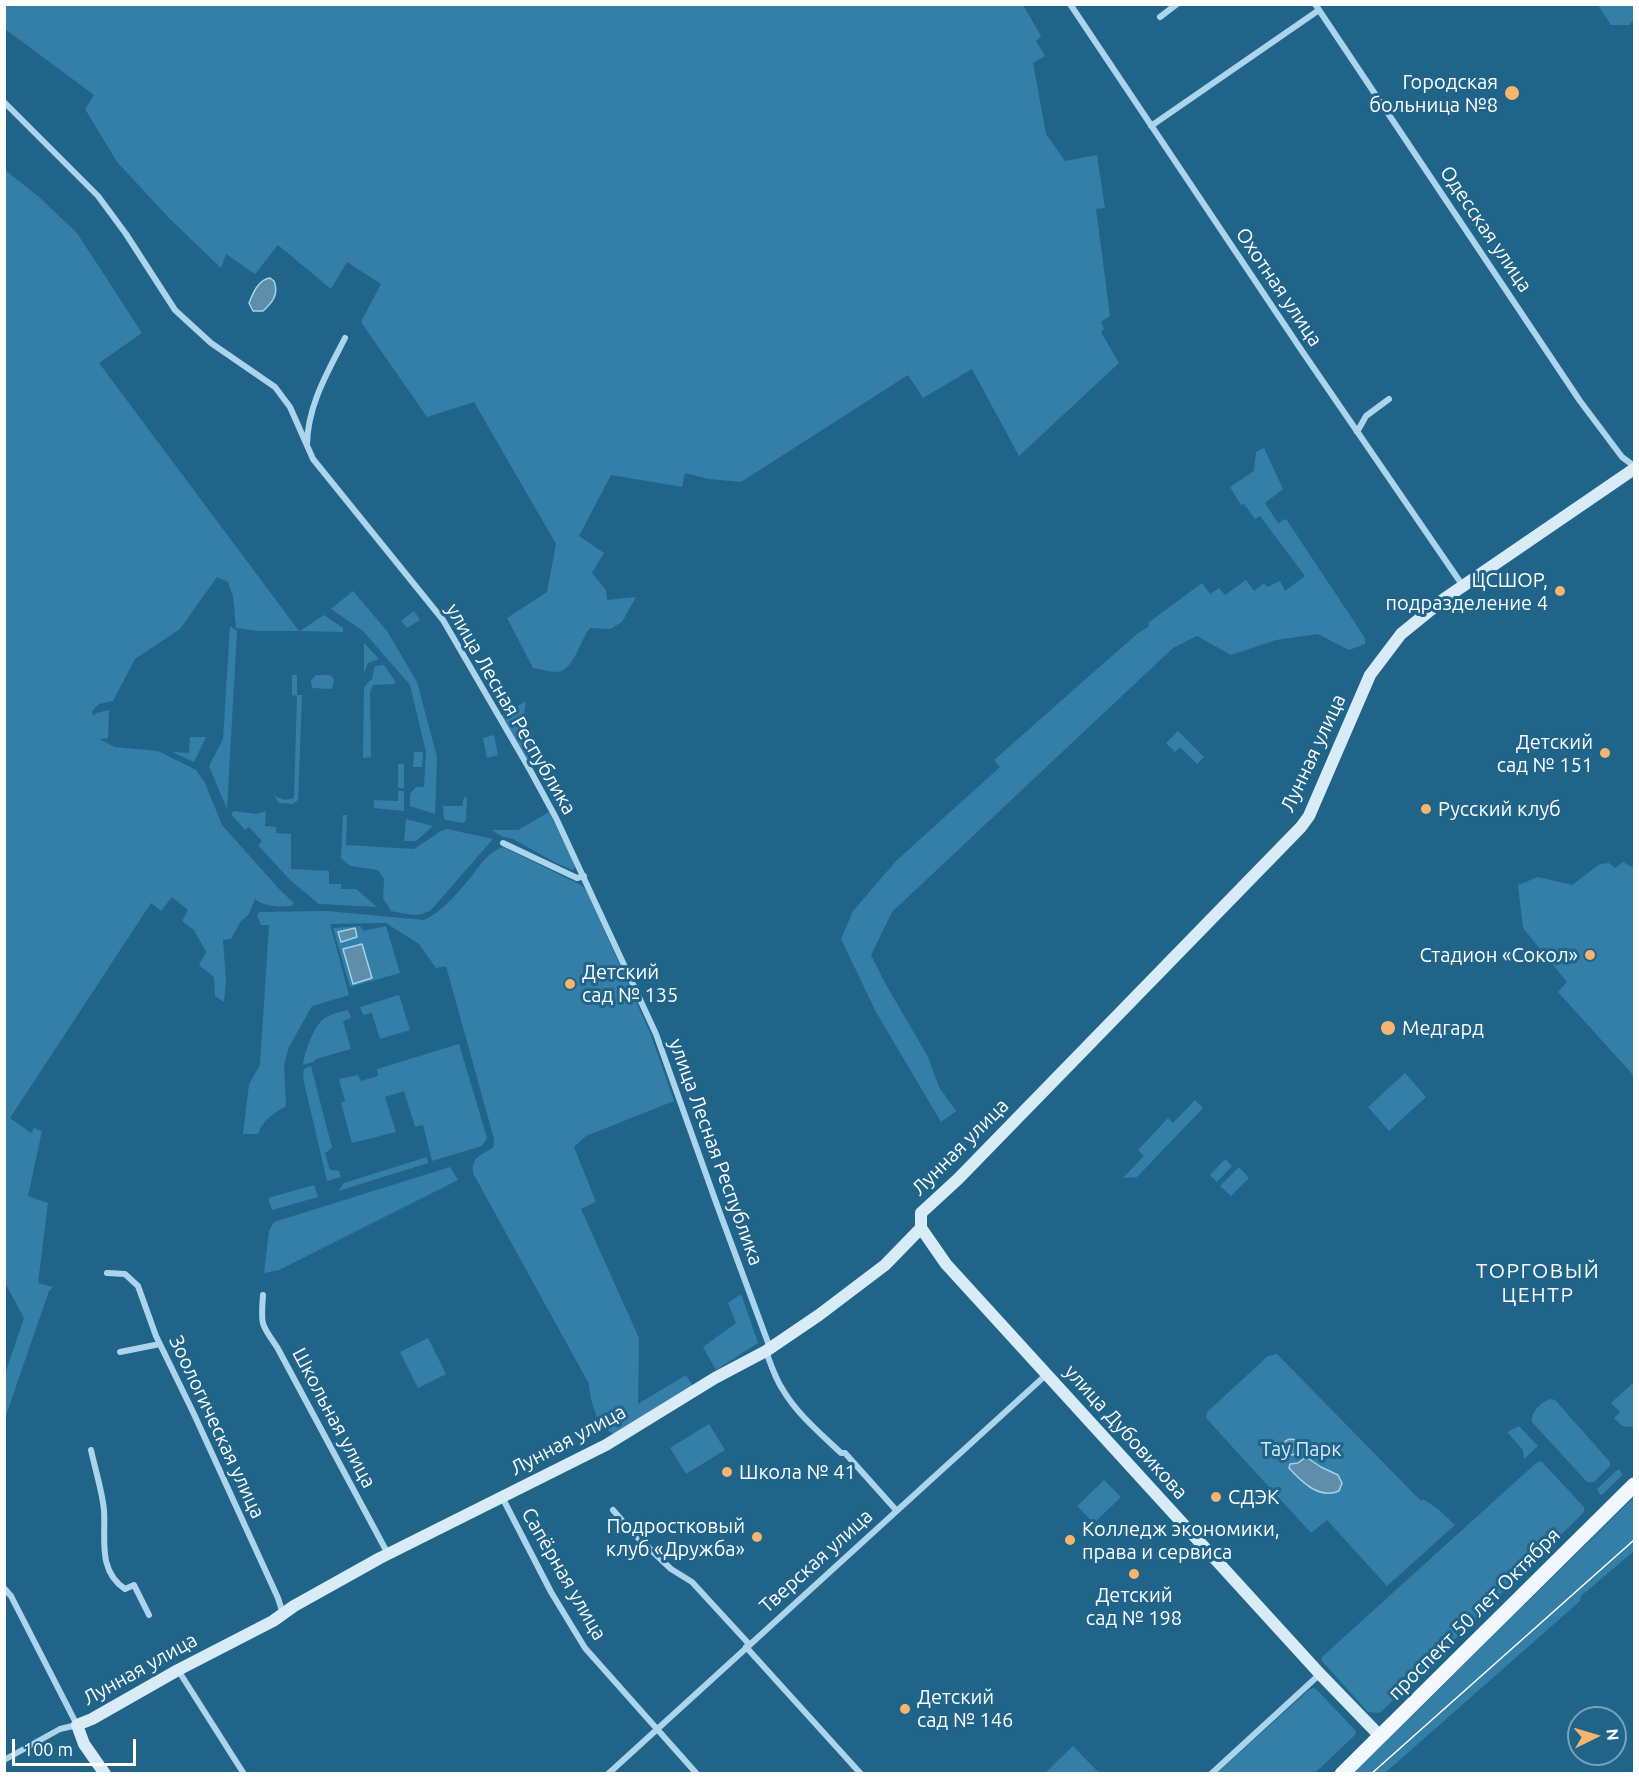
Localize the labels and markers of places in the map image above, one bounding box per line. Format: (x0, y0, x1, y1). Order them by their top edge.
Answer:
place label: Городская больница №8 (1369, 70, 1498, 117)
marker: Городская больница №8 (1503, 84, 1521, 102)
place label: ЦСШОР, подразделение 4 (1386, 568, 1548, 615)
marker: ЦСШОР, подразделение 4 (1553, 584, 1567, 598)
place label: Детский сад № 151 (1497, 730, 1593, 777)
marker: Детский сад № 151 (1598, 746, 1612, 760)
place label: Русский клуб (1438, 797, 1561, 821)
marker: Русский клуб (1419, 802, 1433, 816)
place label: Стадион «Сокол» (1419, 943, 1578, 967)
marker: Стадион «Сокол» (1583, 948, 1597, 962)
place label: Детский сад № 135 (582, 960, 678, 1007)
marker: Детский сад № 135 (563, 977, 577, 991)
place label: Медгард (1402, 1016, 1484, 1040)
marker: Медгард (1379, 1019, 1397, 1037)
place label: Школа № 41 (739, 1460, 856, 1484)
marker: Школа № 41 (720, 1465, 734, 1479)
place label: СДЭК (1228, 1485, 1279, 1509)
marker: СДЭК (1209, 1490, 1223, 1504)
place label: Подростковый клуб «Дружба» (606, 1514, 745, 1561)
place label: Колледж экономики, права и сервиса (1082, 1517, 1280, 1564)
marker: Подростковый клуб «Дружба» (750, 1530, 764, 1544)
marker: Колледж экономики, права и сервиса (1063, 1533, 1077, 1547)
marker: Детский сад № 198 (1127, 1567, 1141, 1581)
place label: Детский сад № 198 (1086, 1583, 1182, 1630)
place label: Детский сад № 146 (917, 1685, 1013, 1732)
marker: Детский сад № 146 (898, 1702, 912, 1716)

